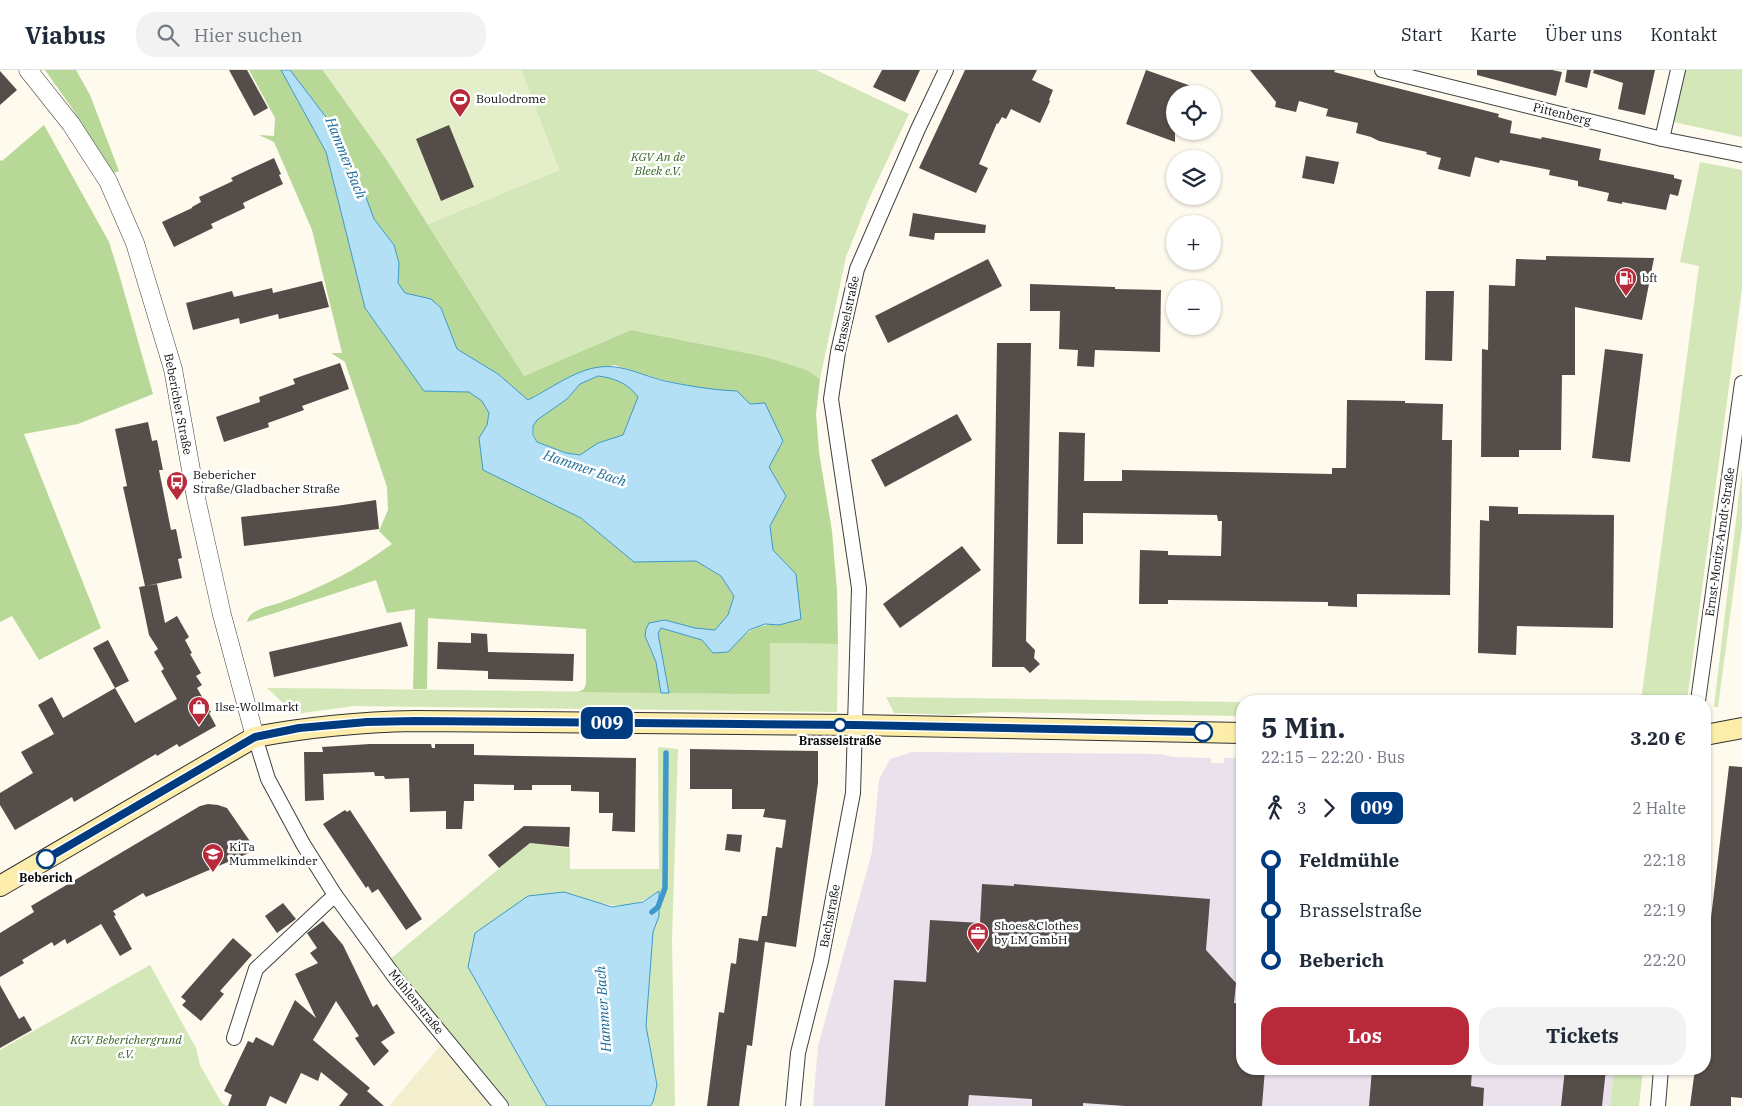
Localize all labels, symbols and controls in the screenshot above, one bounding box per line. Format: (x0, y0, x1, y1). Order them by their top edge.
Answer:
search box (136, 12, 486, 57)
text: Viabus (25, 19, 106, 51)
icon: search (154, 21, 182, 49)
text: Hier suchen (194, 23, 303, 47)
text: Start (1401, 23, 1442, 46)
text: Karte (1470, 23, 1517, 46)
text: Über uns (1545, 23, 1622, 46)
text: Kontakt (1650, 23, 1717, 46)
map controls (1166, 85, 1221, 335)
button: locate (1166, 85, 1221, 140)
sports icon: Boulodrome (448, 87, 472, 118)
place label: Boulodrome (476, 91, 546, 106)
street label: Pittenberg (1532, 99, 1593, 128)
water label: Hammer Bach (321, 114, 371, 202)
park label: KGV An de Bleek e.V. (630, 149, 686, 178)
button: layers (1166, 150, 1221, 205)
button: + (1166, 215, 1221, 270)
fuel station icon: bft (1614, 266, 1638, 297)
place label: bft (1642, 270, 1658, 285)
street label: Brasselstraße (831, 274, 862, 353)
button: − (1166, 280, 1221, 335)
street label: Bebericher Straße (161, 352, 196, 456)
water label: Hammer Bach (540, 445, 629, 491)
street label: Ernst-Moritz-Arndt-Straße (1702, 466, 1737, 617)
place label: Bebericher Straße/Gladbacher Straße (193, 467, 340, 496)
bus stop icon: Bebericher Straße/Gladbacher Straße (165, 470, 189, 501)
shop icon: Ilse-Wollmarkt (187, 695, 211, 726)
place label: Ilse-Wollmarkt (215, 699, 299, 714)
line badge: 009 (578, 707, 636, 739)
text: 5 Min. (1261, 709, 1345, 746)
text: 009 (591, 711, 623, 734)
marker: Brasselstraße (833, 718, 847, 732)
unlabelled marker (1193, 722, 1213, 742)
text: 3.20 € (1630, 726, 1686, 750)
place label: Brasselstraße (799, 733, 882, 748)
text: 22:15 – 22:20 · Bus (1261, 747, 1405, 767)
icon: walk (1261, 794, 1289, 822)
icon: forward (1315, 794, 1343, 822)
text: 009 (1361, 796, 1393, 819)
text: 3 (1297, 798, 1307, 818)
text: 2 Halte (1632, 798, 1686, 818)
place label: KiTa Mummelkinder (229, 839, 318, 868)
school or university icon: KiTa Mummelkinder (201, 842, 225, 873)
text: Feldmühle (1299, 848, 1399, 872)
marker: Beberich (36, 849, 56, 869)
text: 22:18 (1643, 850, 1686, 870)
place label: Beberich (19, 870, 73, 885)
street label: Bachstraße (816, 883, 843, 949)
text: Brasselstraße (1299, 898, 1422, 922)
text: 22:19 (1643, 900, 1686, 920)
place label: Shoes&Clothes by LM GmbH (994, 918, 1079, 947)
office icon: Shoes&Clothes by LM GmbH (966, 921, 990, 952)
text: Beberich (1299, 948, 1384, 972)
text: 22:20 (1643, 950, 1686, 970)
water label: Hammer Bach (591, 965, 615, 1054)
street label: Mühlenstraße (386, 966, 447, 1037)
button: Los (1261, 1007, 1469, 1065)
button: Tickets (1479, 1007, 1686, 1065)
park label: KGV Beberichergrund e.V. (69, 1032, 182, 1061)

